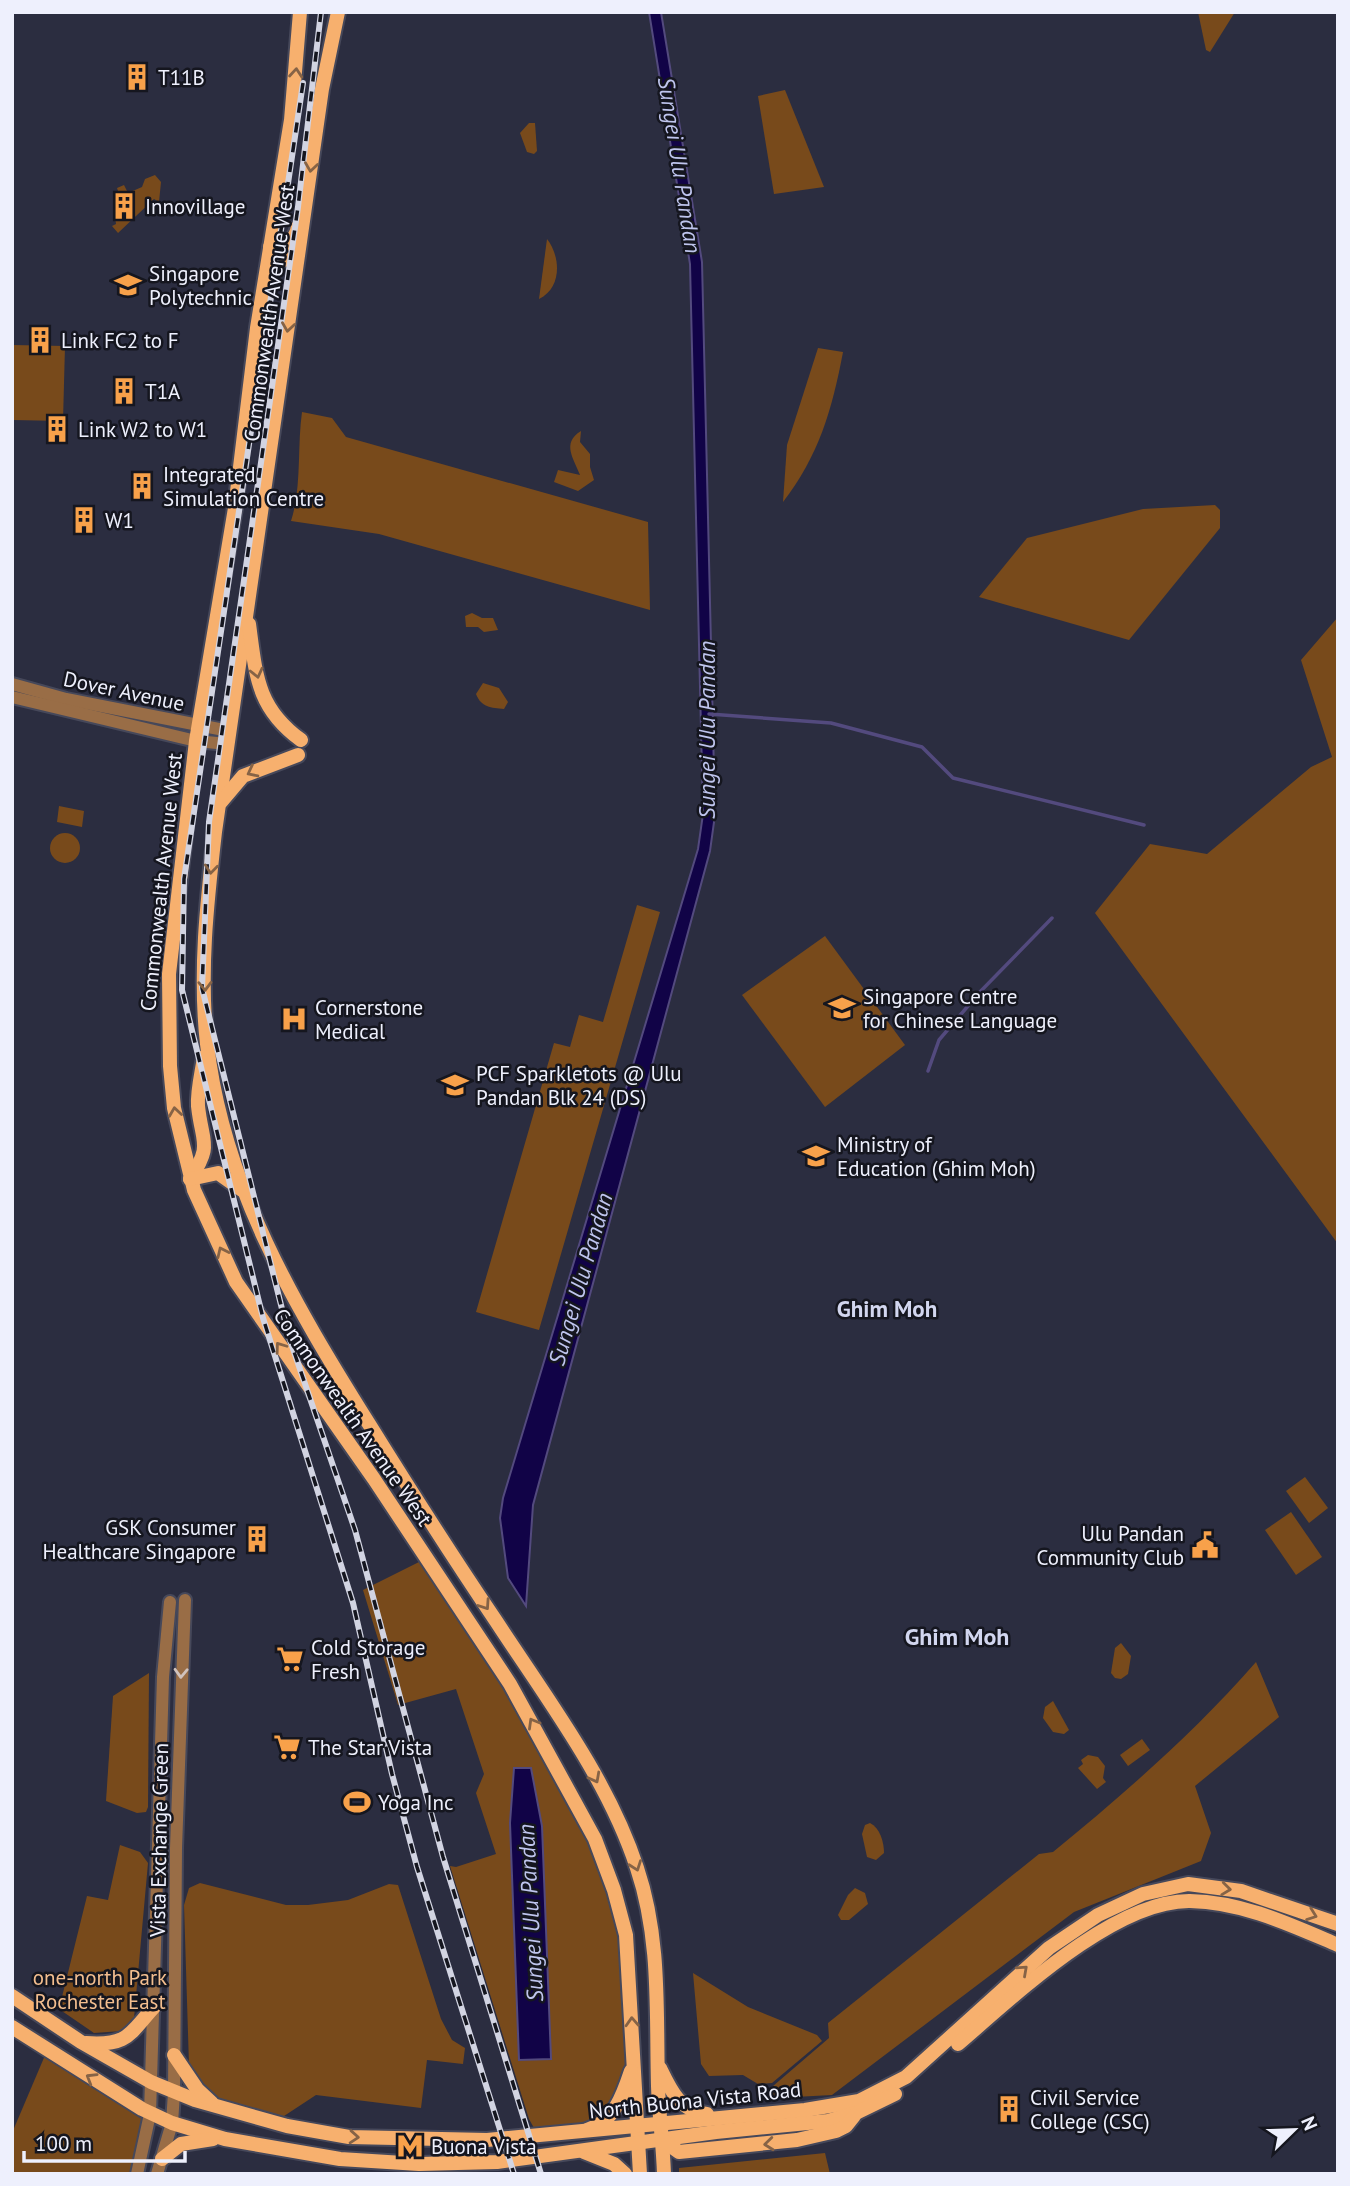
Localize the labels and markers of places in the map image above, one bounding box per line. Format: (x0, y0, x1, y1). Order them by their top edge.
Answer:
building icon: T11B (122, 62, 152, 92)
place label: T11B (158, 64, 205, 91)
building icon: Innovillage (109, 191, 139, 221)
place label: Innovillage (145, 193, 245, 220)
place label: Singapore Polytechnic (149, 260, 252, 311)
school or university icon: Singapore Polytechnic (113, 270, 143, 300)
building icon: Link FC2 to F (25, 325, 55, 355)
place label: Link FC2 to F (61, 327, 179, 354)
building icon: T1A (109, 376, 139, 406)
place label: T1A (145, 378, 181, 405)
building icon: Link W2 to W1 (42, 414, 72, 444)
place label: Link W2 to W1 (78, 416, 207, 443)
place label: Integrated Simulation Centre (163, 461, 324, 512)
building icon: Integrated Simulation Centre (127, 471, 157, 501)
building icon: W1 (69, 505, 99, 535)
place label: W1 (105, 507, 134, 534)
place label: Singapore Centre for Chinese Language (863, 983, 1057, 1034)
school or university icon: Singapore Centre for Chinese Language (827, 993, 857, 1023)
place label: Cornerstone Medical (315, 994, 423, 1045)
hospital icon: Cornerstone Medical (279, 1004, 309, 1034)
place label: PCF Sparkletots @ Ulu Pandan Blk 24 (DS) (476, 1060, 682, 1111)
school or university icon: PCF Sparkletots @ Ulu Pandan Blk 24 (DS) (440, 1070, 470, 1100)
place label: Ministry of Education (Ghim Moh) (837, 1131, 1036, 1182)
school or university icon: Ministry of Education (Ghim Moh) (801, 1141, 831, 1171)
place label: GSK Consumer Healthcare Singapore (42, 1514, 236, 1565)
place label: Ulu Pandan Community Club (1036, 1520, 1184, 1571)
building icon: GSK Consumer Healthcare Singapore (242, 1524, 272, 1554)
public building icon: Ulu Pandan Community Club (1190, 1530, 1220, 1560)
place label: Cold Storage Fresh (311, 1634, 425, 1685)
supermarket icon: Cold Storage Fresh (275, 1644, 305, 1674)
supermarket icon: The Star Vista (272, 1732, 302, 1762)
place label: The Star Vista (308, 1734, 432, 1761)
sports icon: Yoga Inc (342, 1787, 372, 1817)
place label: Yoga Inc (378, 1789, 454, 1816)
place label: Civil Service College (CSC) (1030, 2084, 1150, 2135)
building icon: Civil Service College (CSC) (994, 2094, 1024, 2124)
metro station icon: Buona Vista (395, 2131, 425, 2161)
place label: Buona Vista (431, 2133, 537, 2160)

